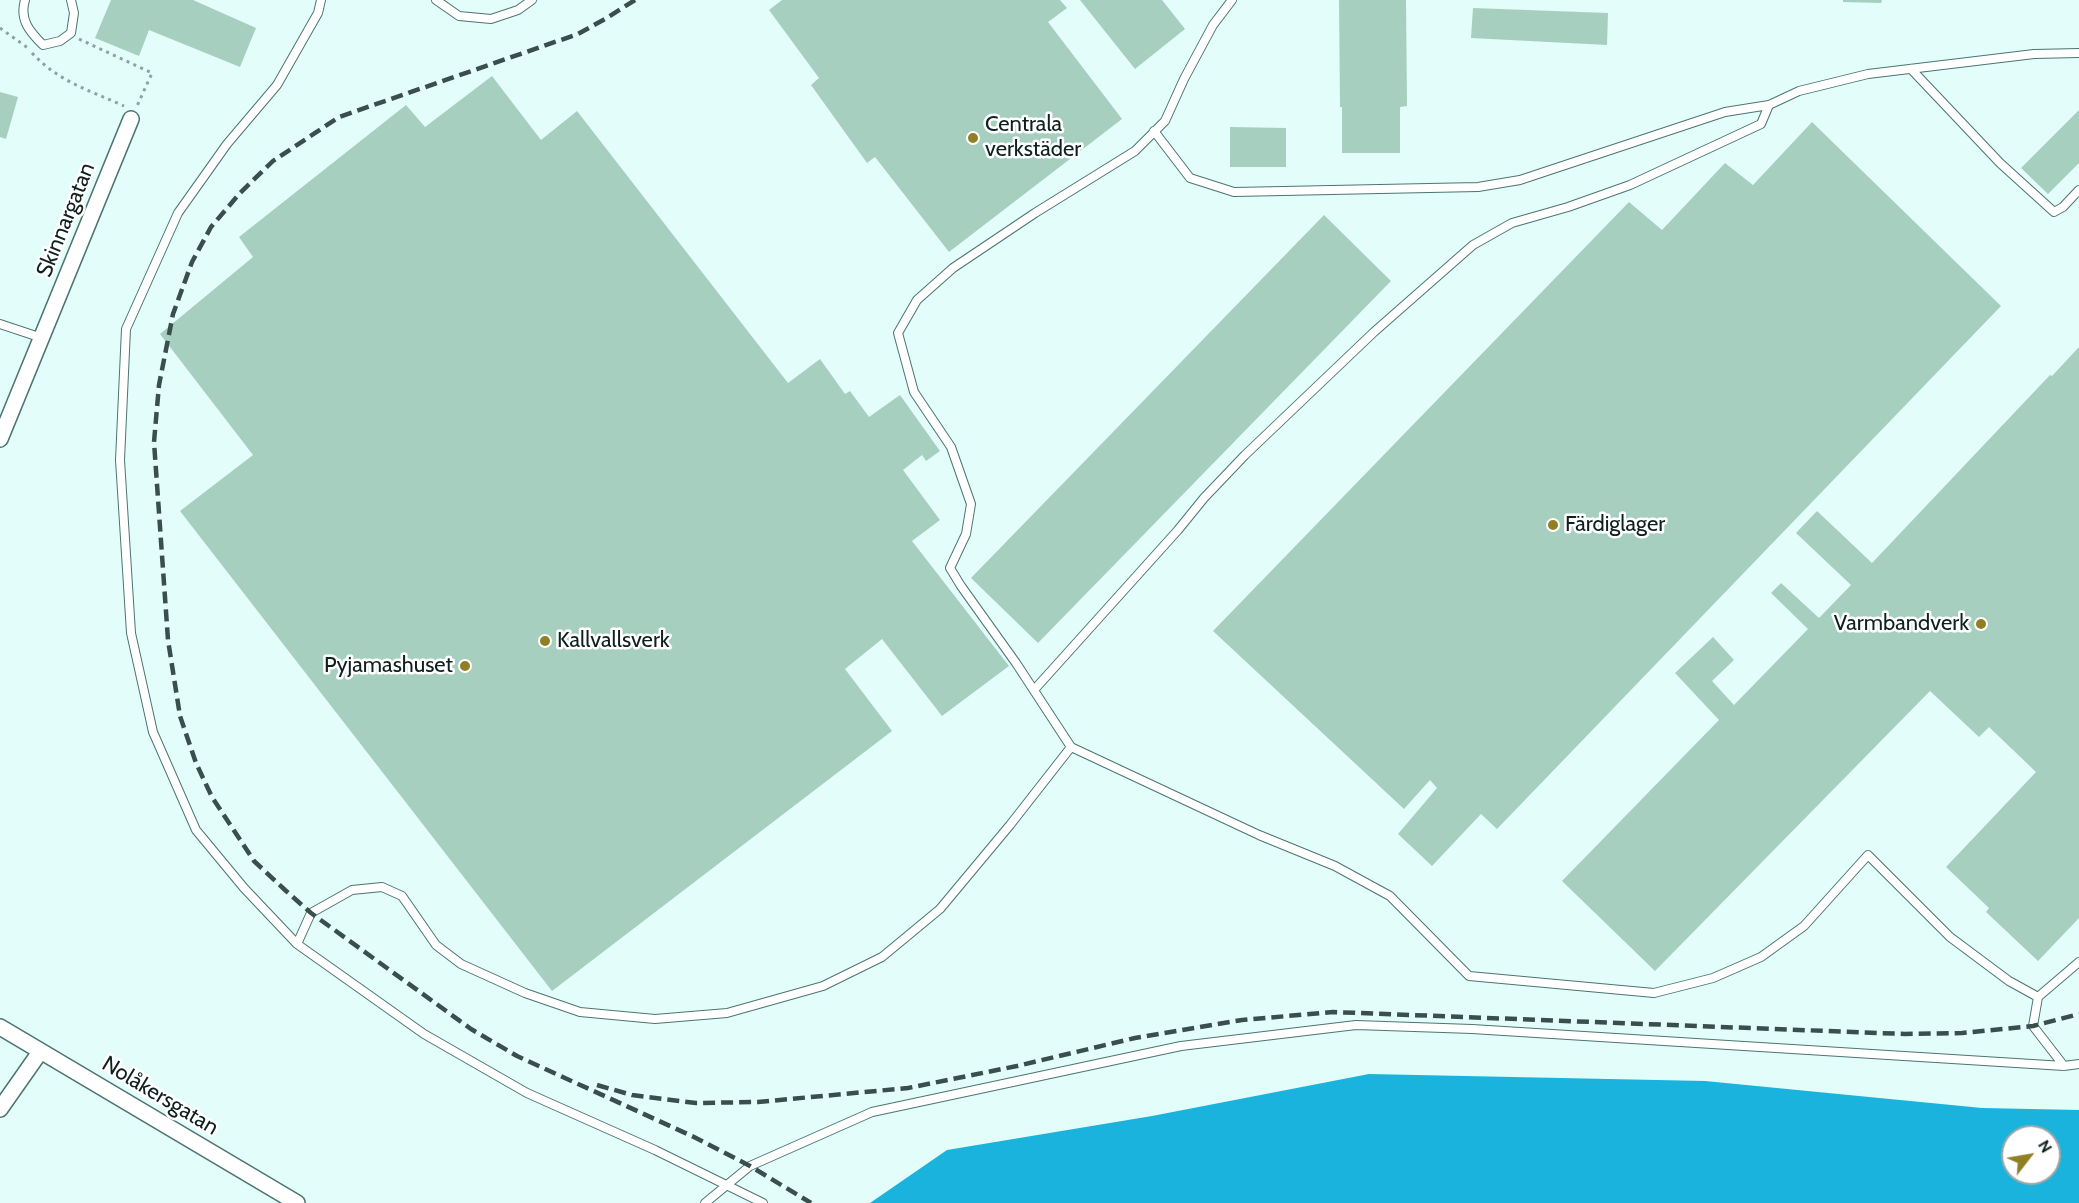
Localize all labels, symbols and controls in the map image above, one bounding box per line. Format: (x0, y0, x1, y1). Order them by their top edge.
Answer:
place label: Centrala verkstäder (985, 112, 1081, 164)
marker: Centrala verkstäder (966, 131, 980, 145)
street label: Skinnargatan (31, 159, 101, 281)
place label: Färdiglager (1565, 512, 1665, 538)
marker: Färdiglager (1546, 518, 1560, 532)
place label: Varmbandverk (1834, 611, 1969, 637)
marker: Varmbandverk (1974, 617, 1988, 631)
place label: Kallvallsverk (557, 628, 670, 654)
marker: Kallvallsverk (538, 634, 552, 648)
place label: Pyjamashuset (324, 653, 453, 679)
marker: Pyjamashuset (458, 659, 472, 673)
street label: Nolåkersgatan (97, 1051, 223, 1141)
north arrow (2001, 1125, 2061, 1185)
text: N (2034, 1137, 2056, 1156)

